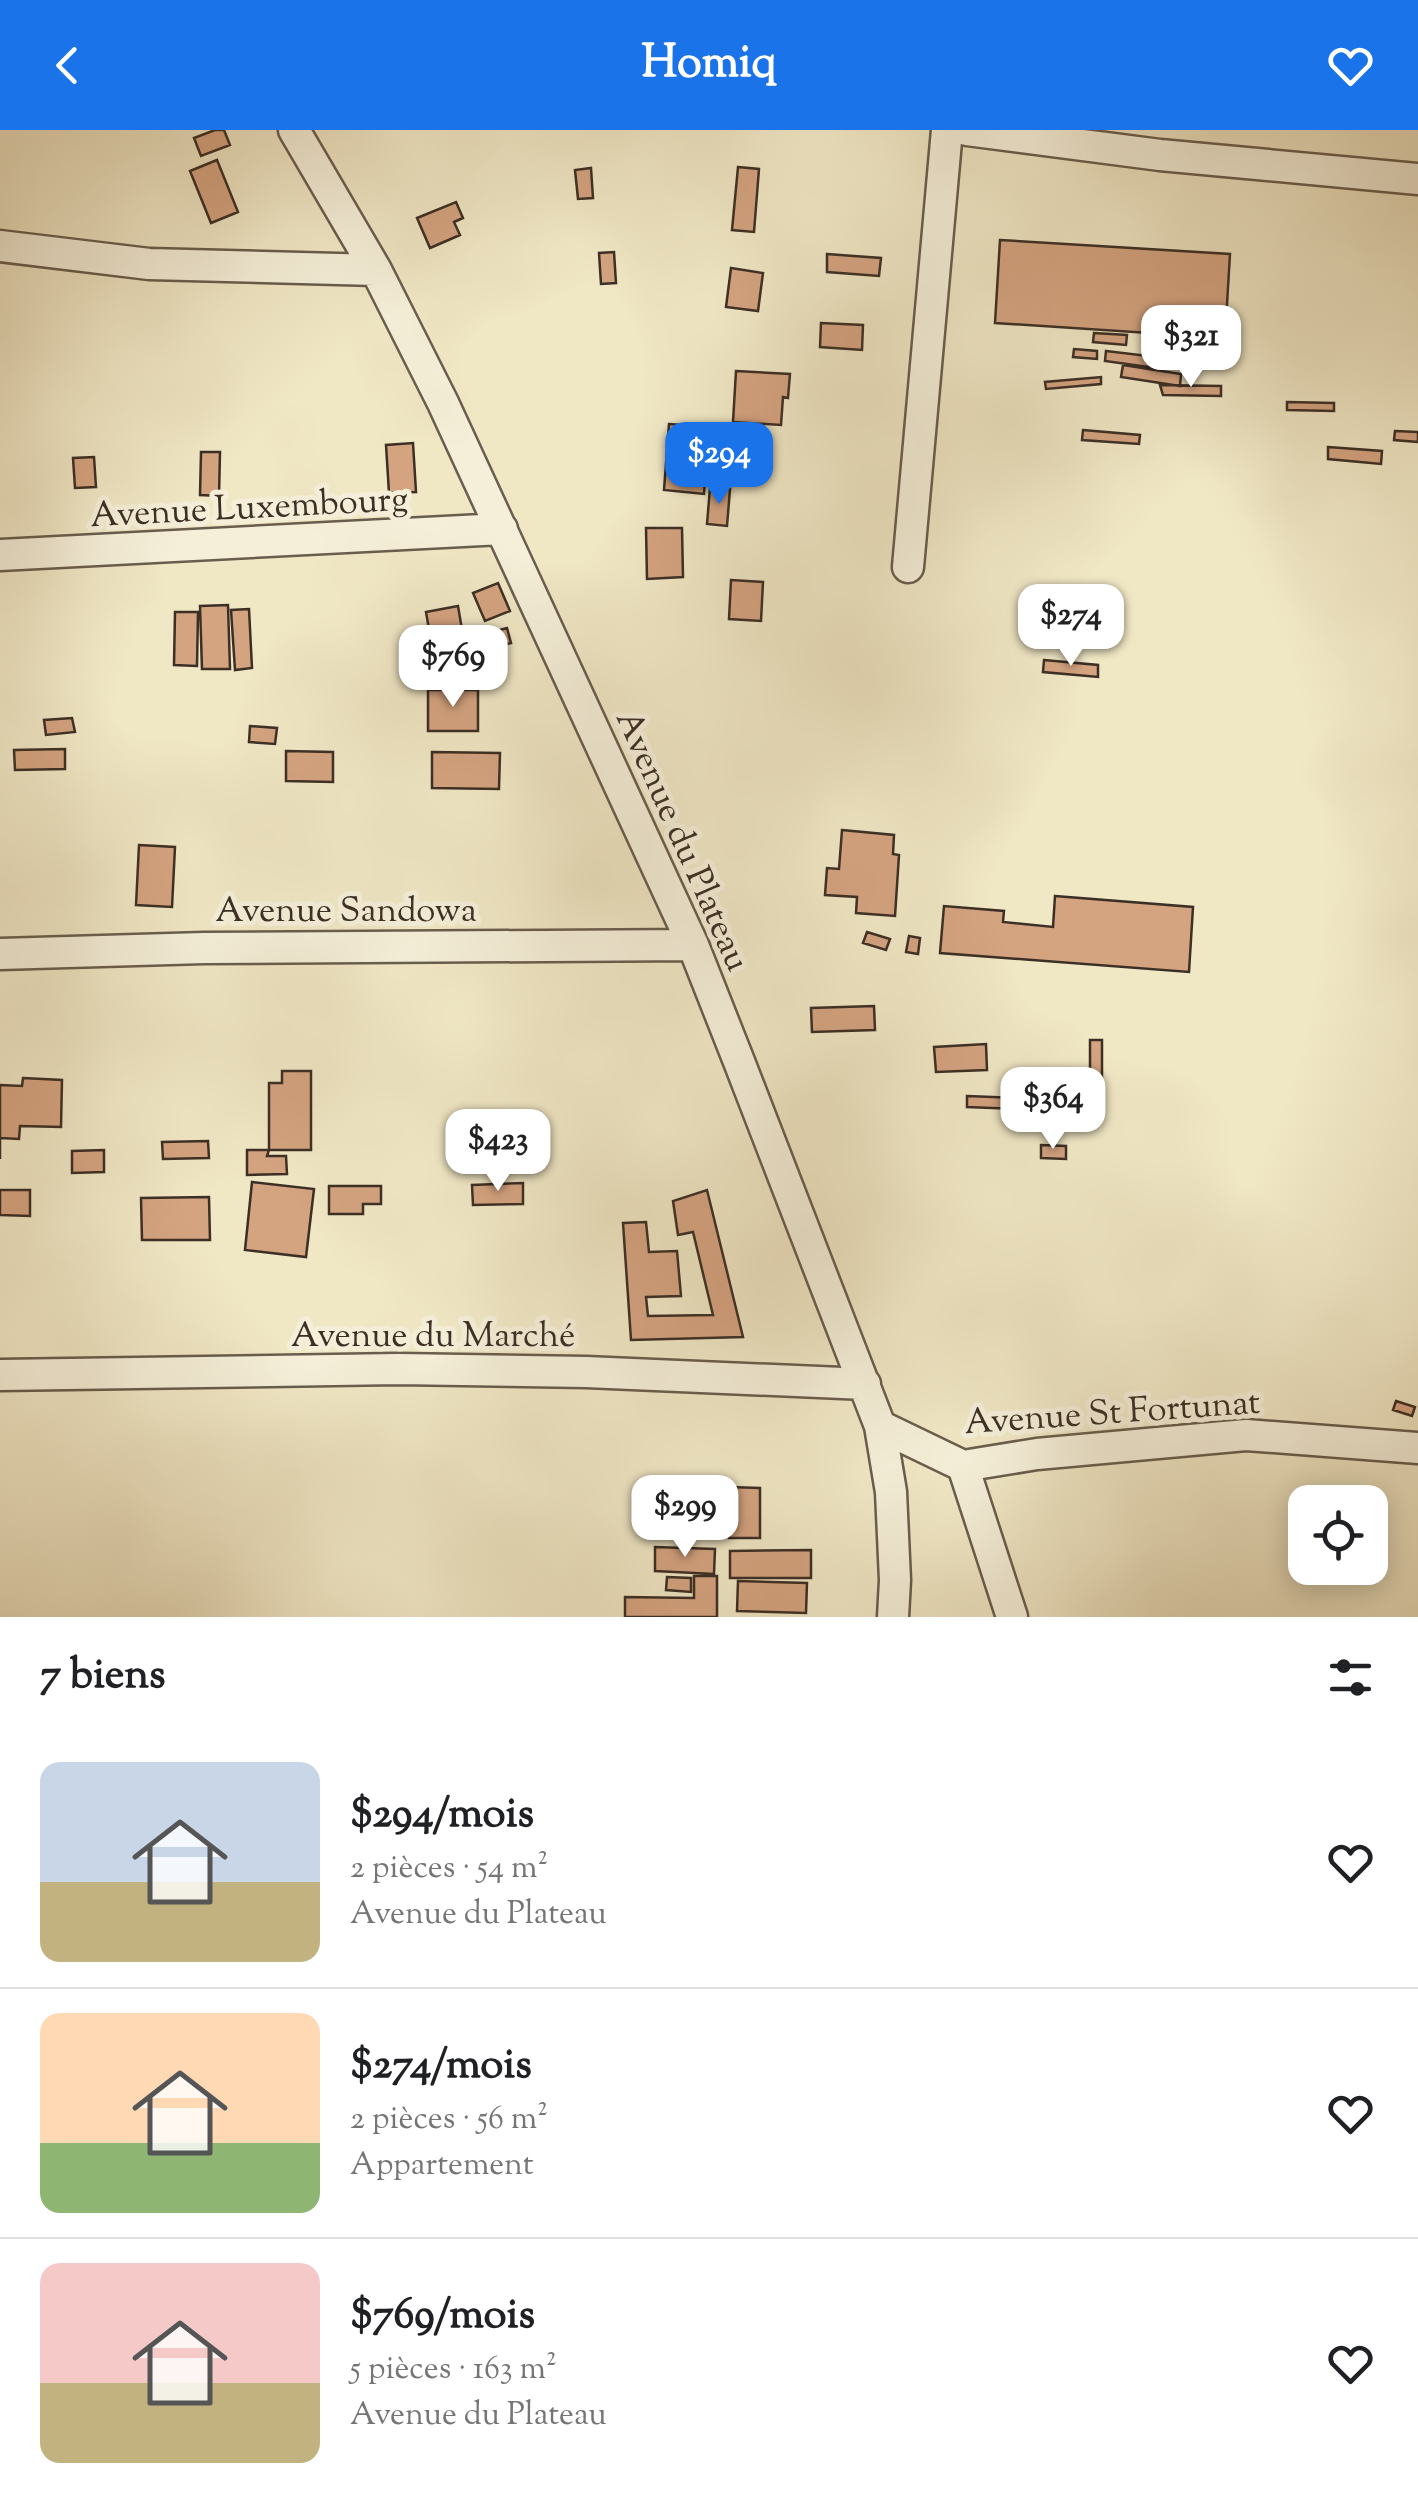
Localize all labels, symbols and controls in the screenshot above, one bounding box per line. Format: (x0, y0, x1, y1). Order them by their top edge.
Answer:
text: Homiq (641, 33, 777, 98)
icon: back (40, 38, 95, 93)
icon: heart (1323, 38, 1378, 93)
pin: $321 (1132, 305, 1250, 390)
text: $321 (1163, 314, 1219, 360)
pin: $294 (660, 422, 778, 507)
text: $294 (687, 431, 751, 477)
street label: Avenue Luxembourg (89, 476, 409, 543)
pin: $274 (1012, 584, 1130, 669)
text: $274 (1040, 593, 1102, 639)
pin: $769 (394, 625, 512, 710)
text: $769 (421, 634, 485, 680)
street label: Avenue du Plateau (600, 703, 761, 980)
street label: Avenue Sandowa (215, 887, 477, 938)
pin: $364 (994, 1067, 1112, 1152)
text: $364 (1022, 1076, 1084, 1122)
pin: $423 (439, 1109, 557, 1194)
text: $423 (467, 1118, 529, 1164)
street label: Avenue du Marché (291, 1312, 575, 1363)
street label: Avenue St Fortunat (963, 1379, 1262, 1450)
pin: $299 (626, 1475, 744, 1560)
text: $299 (653, 1484, 717, 1530)
map controls (1288, 1485, 1388, 1585)
button: locate (1288, 1485, 1388, 1585)
text: 7 biens (40, 1647, 166, 1707)
icon: filters (1323, 1650, 1378, 1705)
text: $294/mois (350, 1786, 534, 1846)
icon: home (120, 1802, 240, 1922)
icon: heart (1323, 1835, 1378, 1890)
text: 2 pièces · 54 m² (350, 1846, 548, 1892)
text: Avenue du Plateau (350, 1892, 607, 1938)
text: $274/mois (350, 2037, 532, 2097)
icon: home (120, 2053, 240, 2173)
icon: heart (1323, 2086, 1378, 2141)
text: 2 pièces · 56 m² (350, 2097, 548, 2143)
text: Appartement (350, 2143, 534, 2189)
text: $769/mois (350, 2287, 535, 2347)
icon: home (120, 2303, 240, 2423)
icon: heart (1323, 2336, 1378, 2391)
text: 5 pièces · 163 m² (350, 2347, 557, 2393)
text: Avenue du Plateau (350, 2393, 607, 2439)

